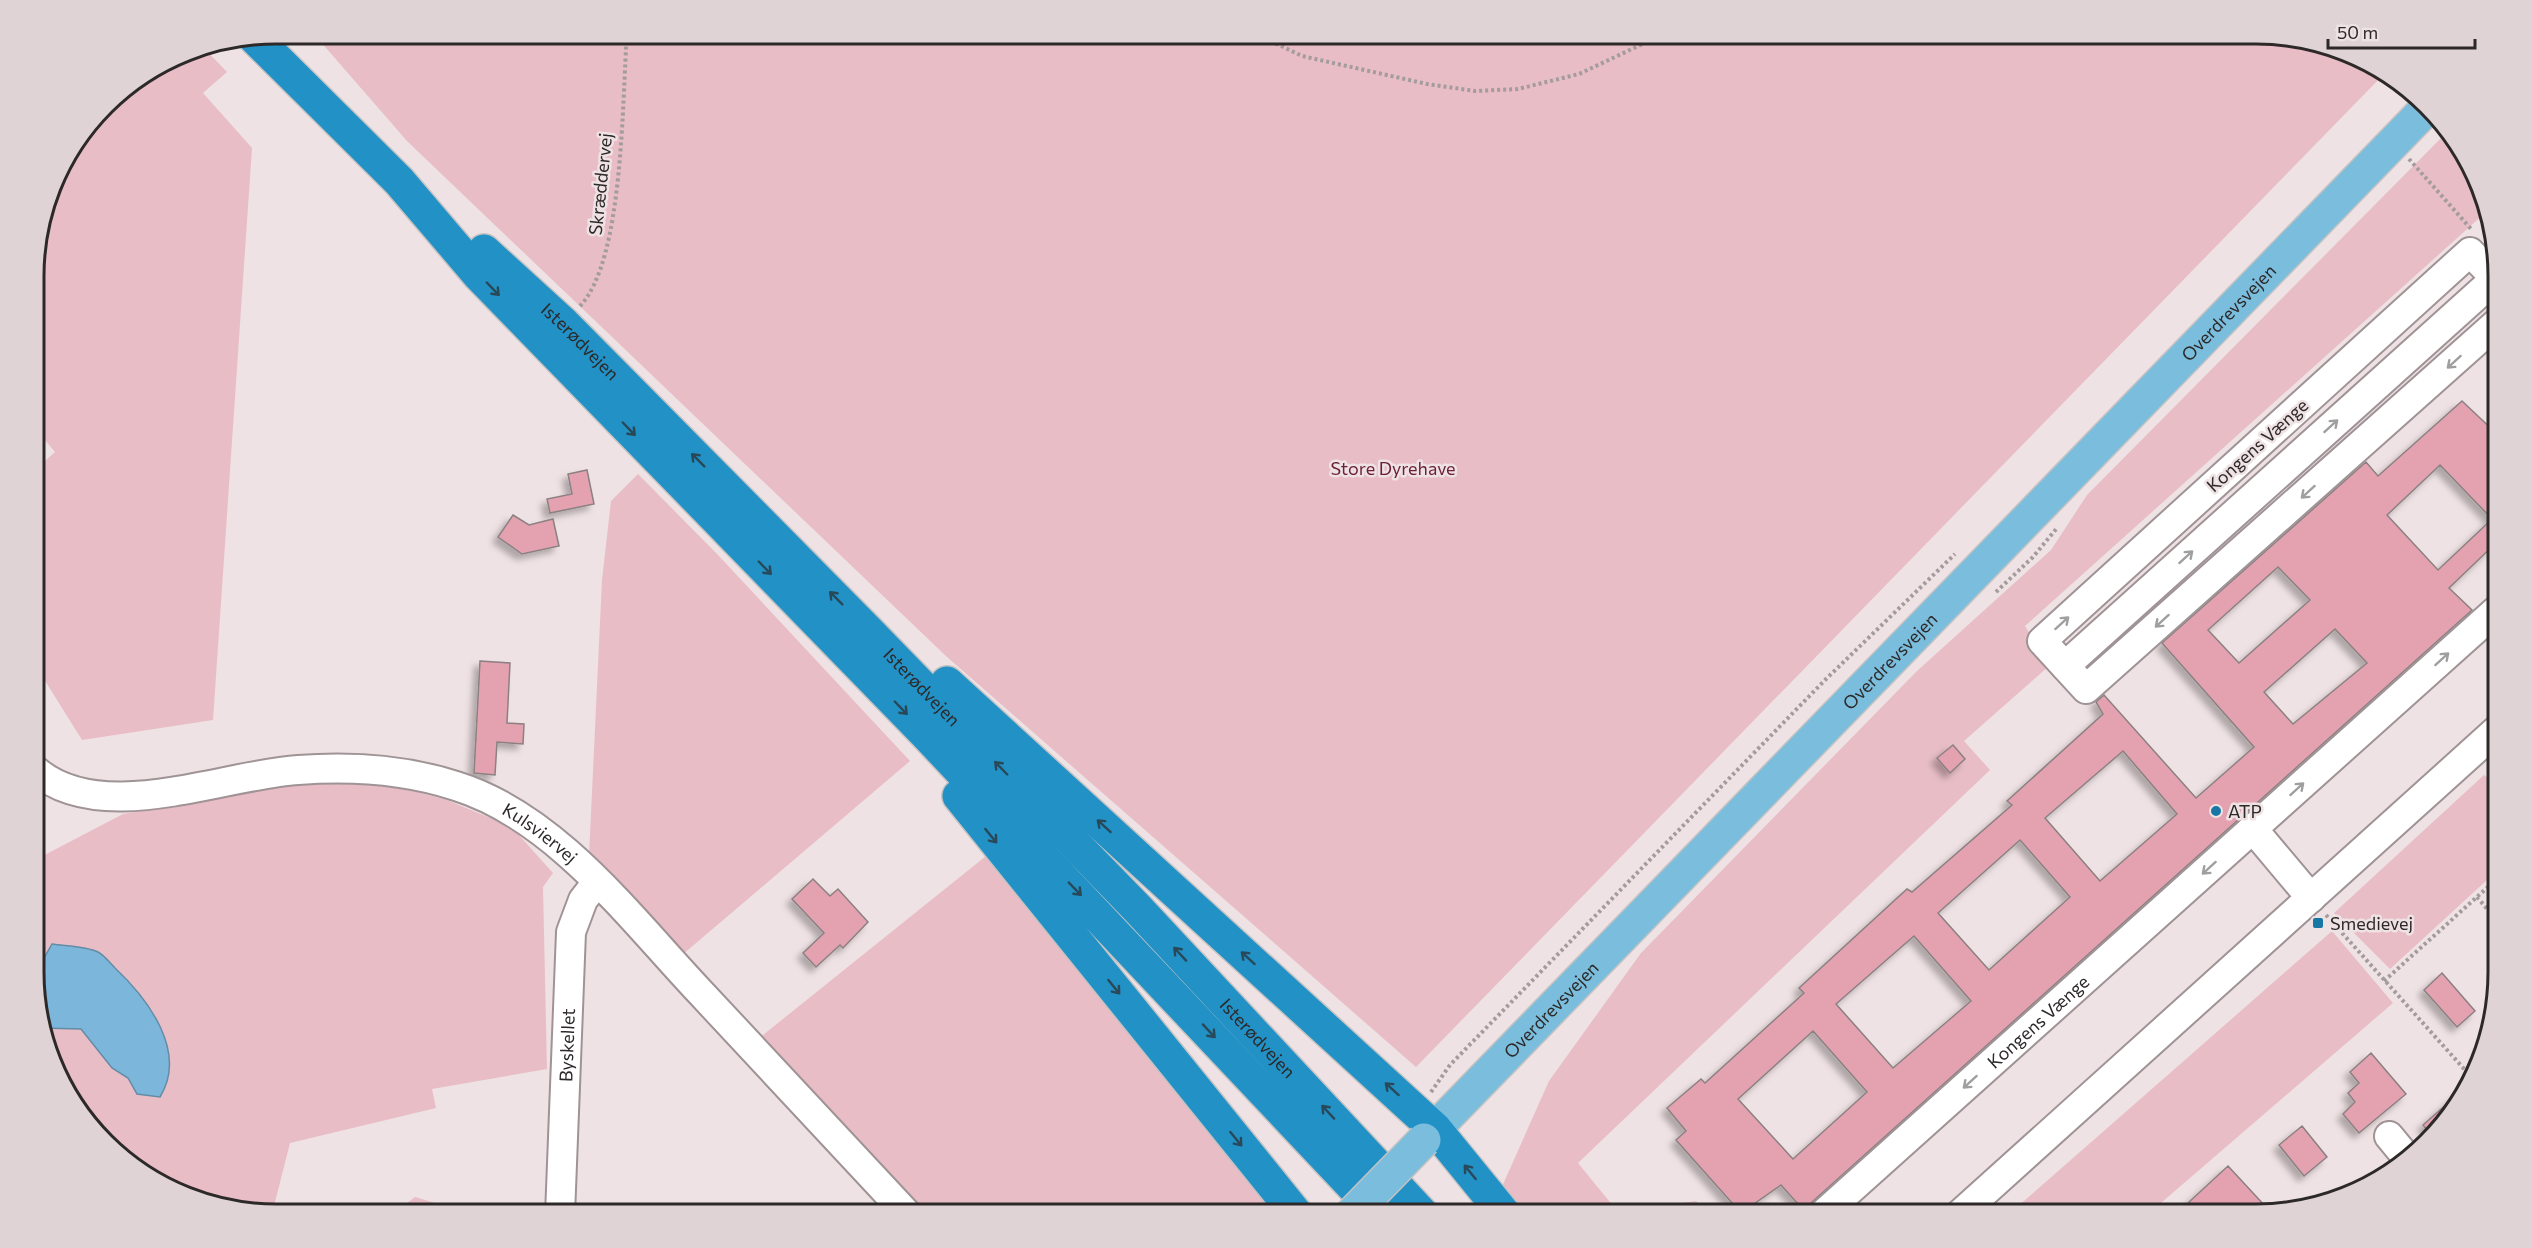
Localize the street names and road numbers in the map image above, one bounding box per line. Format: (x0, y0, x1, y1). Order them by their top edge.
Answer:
street label: Skræddervej (584, 132, 616, 236)
street label: Overdrevsvejen (2176, 259, 2280, 366)
street label: Isterødvejen (537, 298, 624, 384)
street label: Kongens Vænge (2202, 394, 2312, 496)
street label: Overdrevsvejen (1838, 608, 1942, 714)
street label: Isterødvejen (879, 643, 965, 731)
street label: Kulsviervej (499, 798, 582, 868)
street label: Overdrevsvejen (1499, 956, 1603, 1063)
street label: Kongens Vænge (1983, 970, 2093, 1073)
street label: Isterødvejen (1216, 994, 1300, 1082)
street label: Byskellet (554, 1008, 579, 1082)

